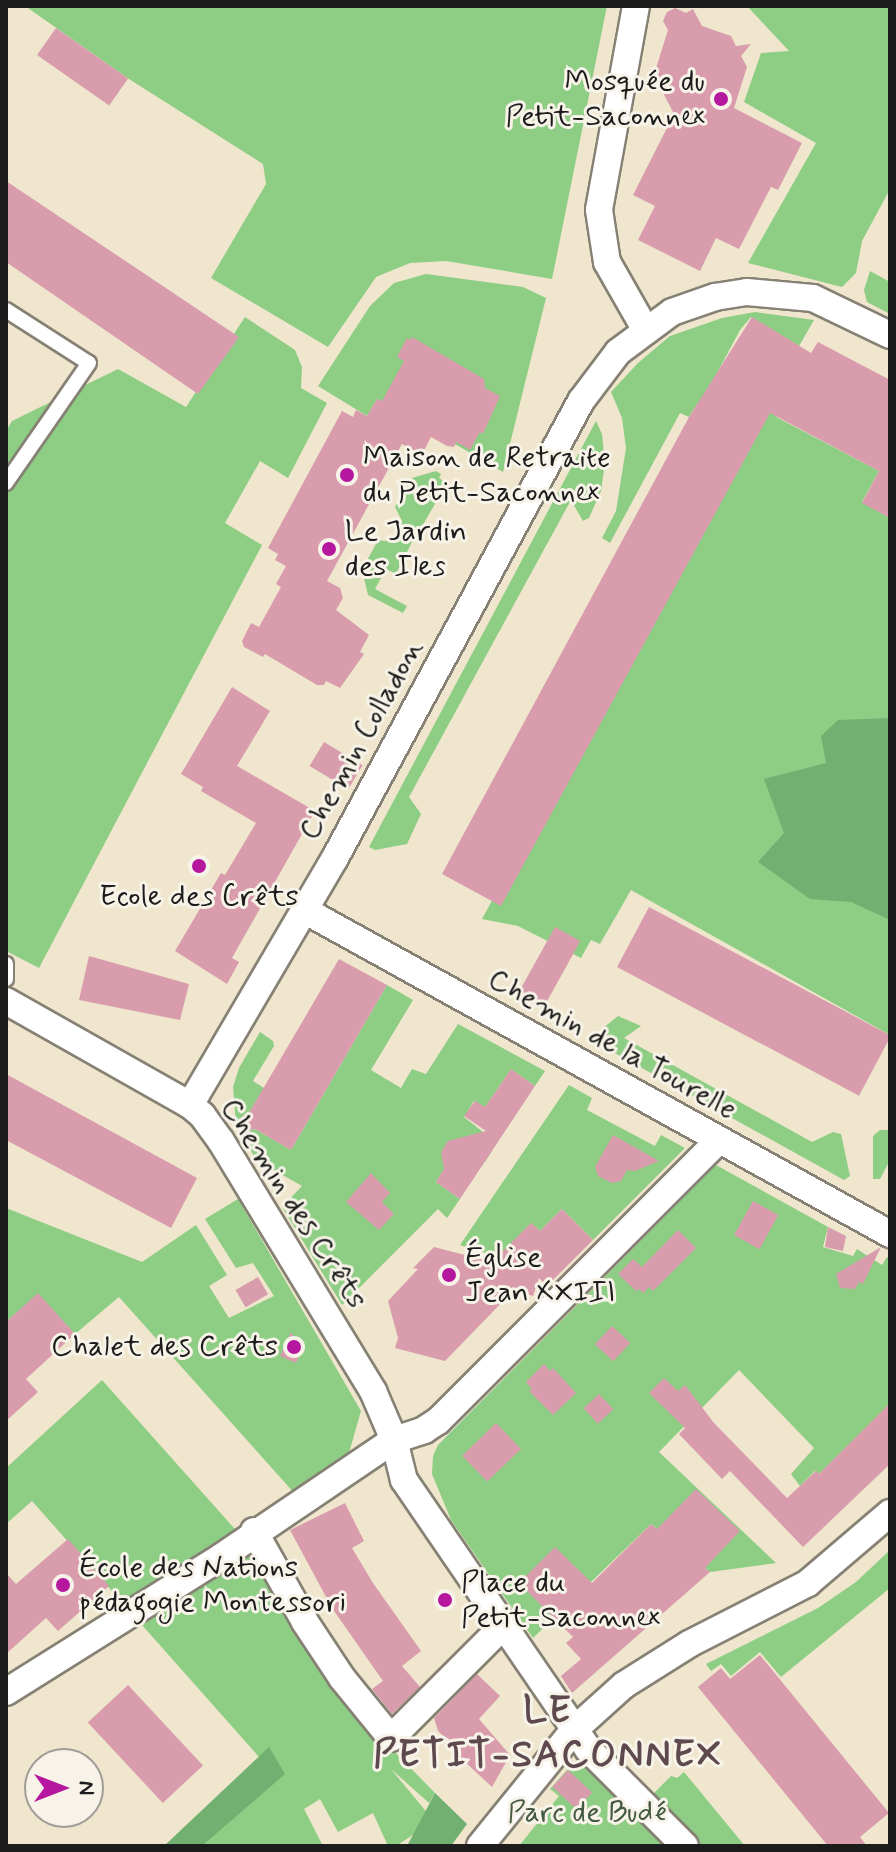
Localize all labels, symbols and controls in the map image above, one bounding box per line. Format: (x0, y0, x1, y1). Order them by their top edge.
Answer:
place label: Mosquée du Petit-Saconnex (506, 64, 705, 134)
marker: Mosquée du Petit-Saconnex (712, 90, 730, 108)
place label: Maison de Retraite du Petit-Saconnex (363, 440, 614, 510)
marker: Maison de Retraite du Petit-Saconnex (338, 466, 356, 484)
place label: Le Jardin des Iles (345, 514, 469, 584)
marker: Le Jardin des Iles (320, 540, 338, 558)
street label: Chemin Colladon (293, 636, 431, 844)
marker: Ecole des Crêts (190, 857, 208, 875)
place label: Ecole des Crêts (99, 879, 299, 915)
street label: Chemin de la Tourelle (484, 963, 740, 1127)
street label: Chemin des Crêts (212, 1092, 374, 1316)
place label: Église Jean XXIII (465, 1240, 619, 1310)
marker: Église Jean XXIII (440, 1266, 458, 1284)
place label: Chalet des Crêts (50, 1329, 278, 1365)
marker: Chalet des Crêts (285, 1338, 303, 1356)
place label: École des Nations pédagogie Montessori (79, 1550, 345, 1620)
place label: Place du Petit-Saconnex (461, 1565, 660, 1636)
marker: École des Nations pédagogie Montessori (54, 1576, 72, 1594)
marker: Place du Petit-Saconnex (436, 1591, 454, 1609)
district label: LE PETIT-SACONNEX (371, 1689, 725, 1778)
north arrow (24, 1748, 104, 1828)
text: N (72, 1781, 100, 1795)
park label: Parc de Budé (506, 1795, 668, 1831)

